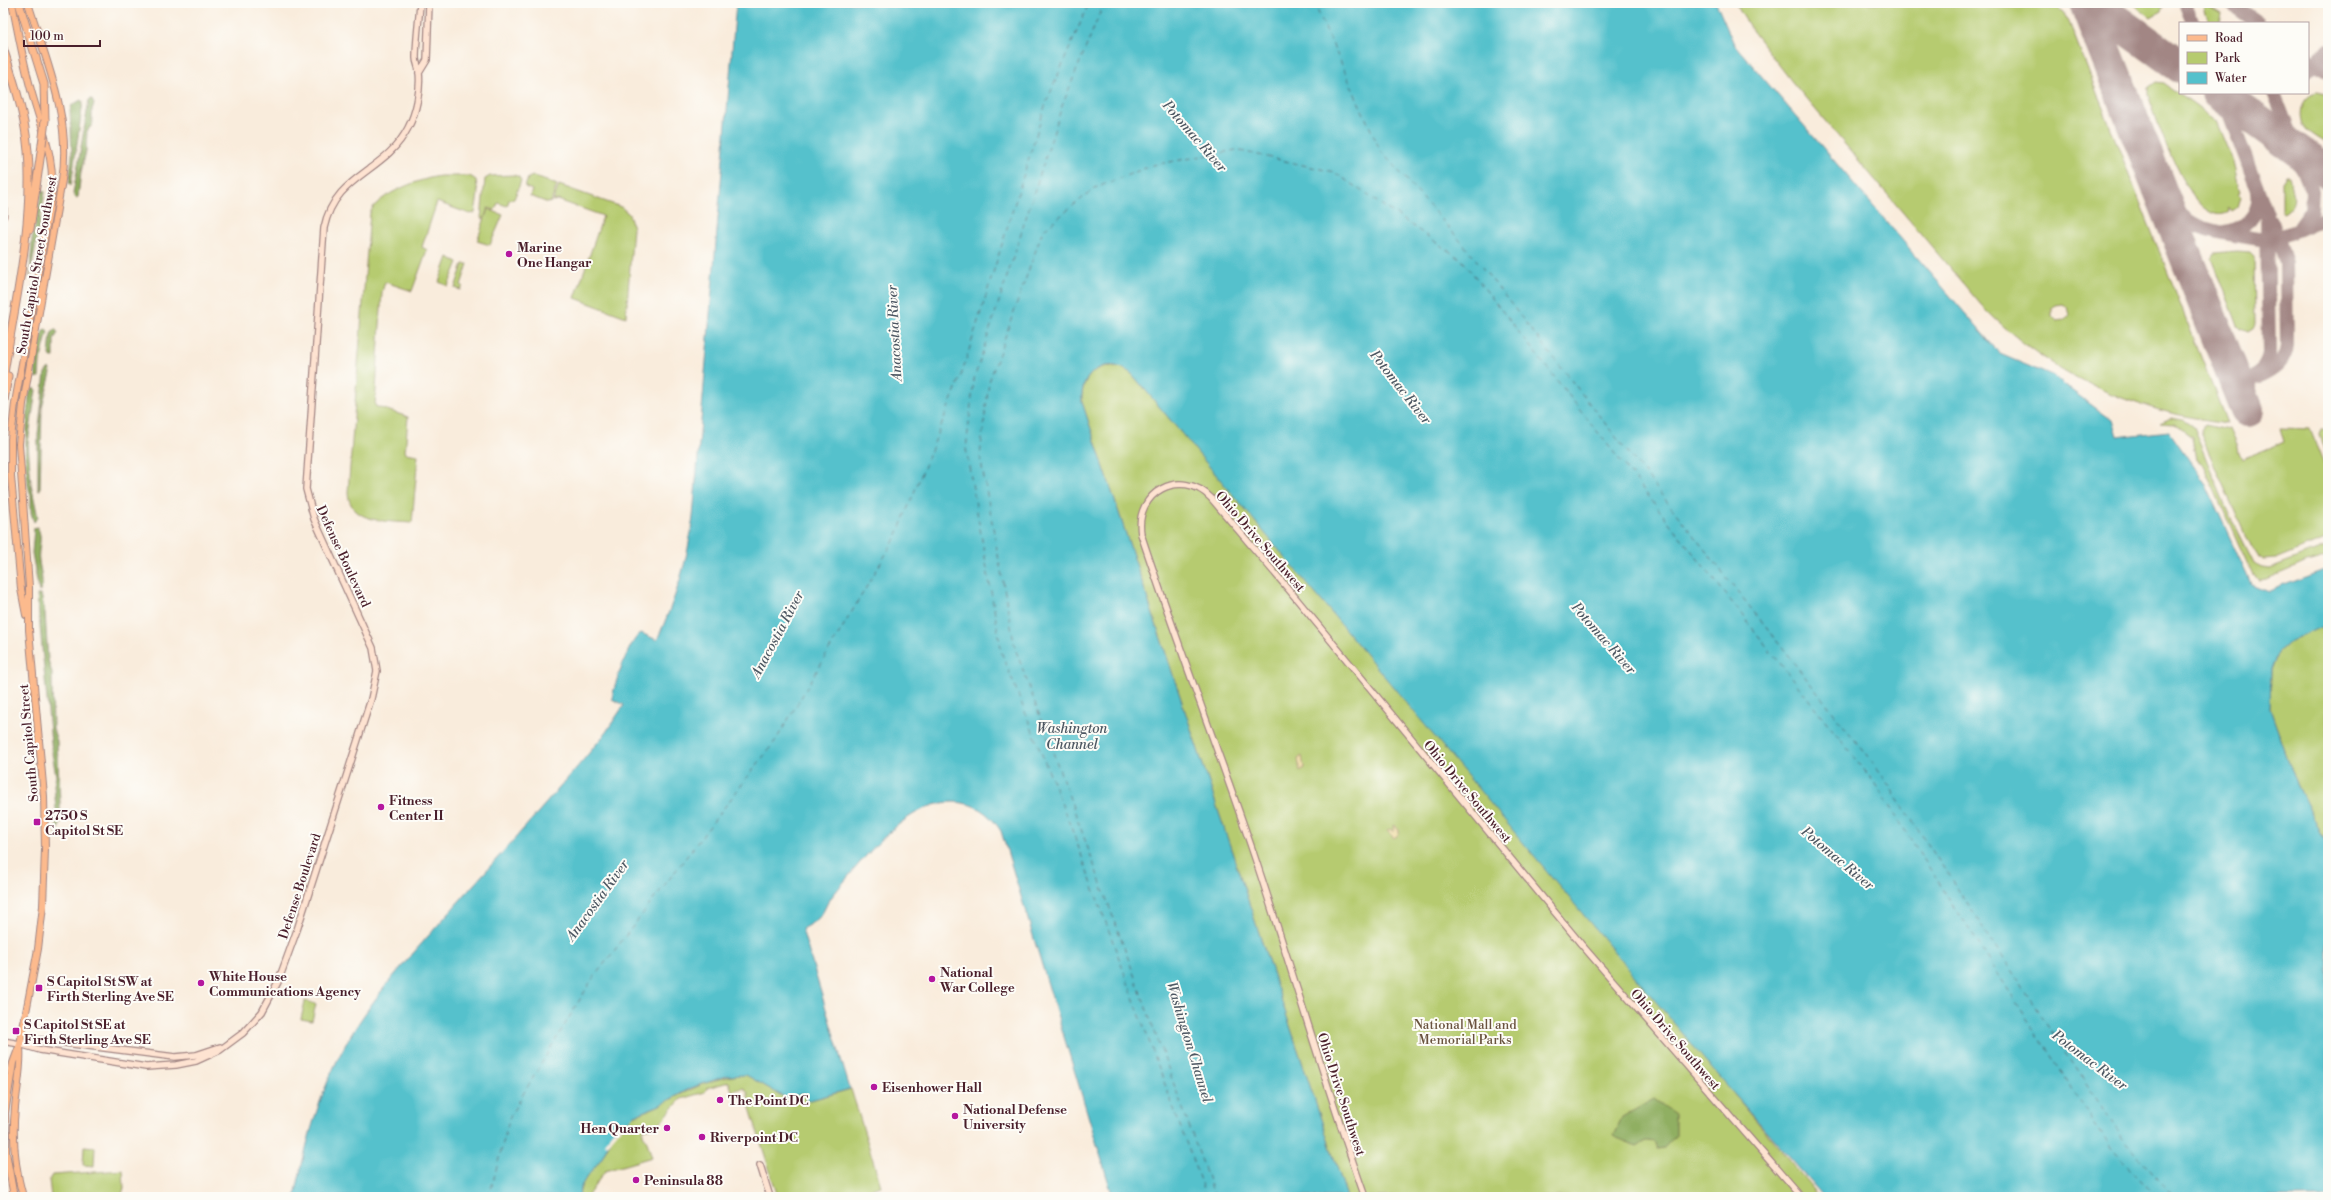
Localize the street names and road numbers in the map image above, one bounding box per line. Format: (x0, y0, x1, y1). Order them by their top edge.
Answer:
street label: South Capitol Street Southwest (13, 174, 61, 356)
street label: Ohio Drive Southwest (1212, 488, 1309, 596)
street label: Defense Boulevard (312, 503, 374, 610)
street label: South Capitol Street (16, 683, 42, 802)
street label: Ohio Drive Southwest (1420, 737, 1515, 846)
street label: Defense Boulevard (275, 831, 325, 941)
street label: Ohio Drive Southwest (1627, 986, 1724, 1094)
street label: Ohio Drive Southwest (1314, 1031, 1369, 1158)

